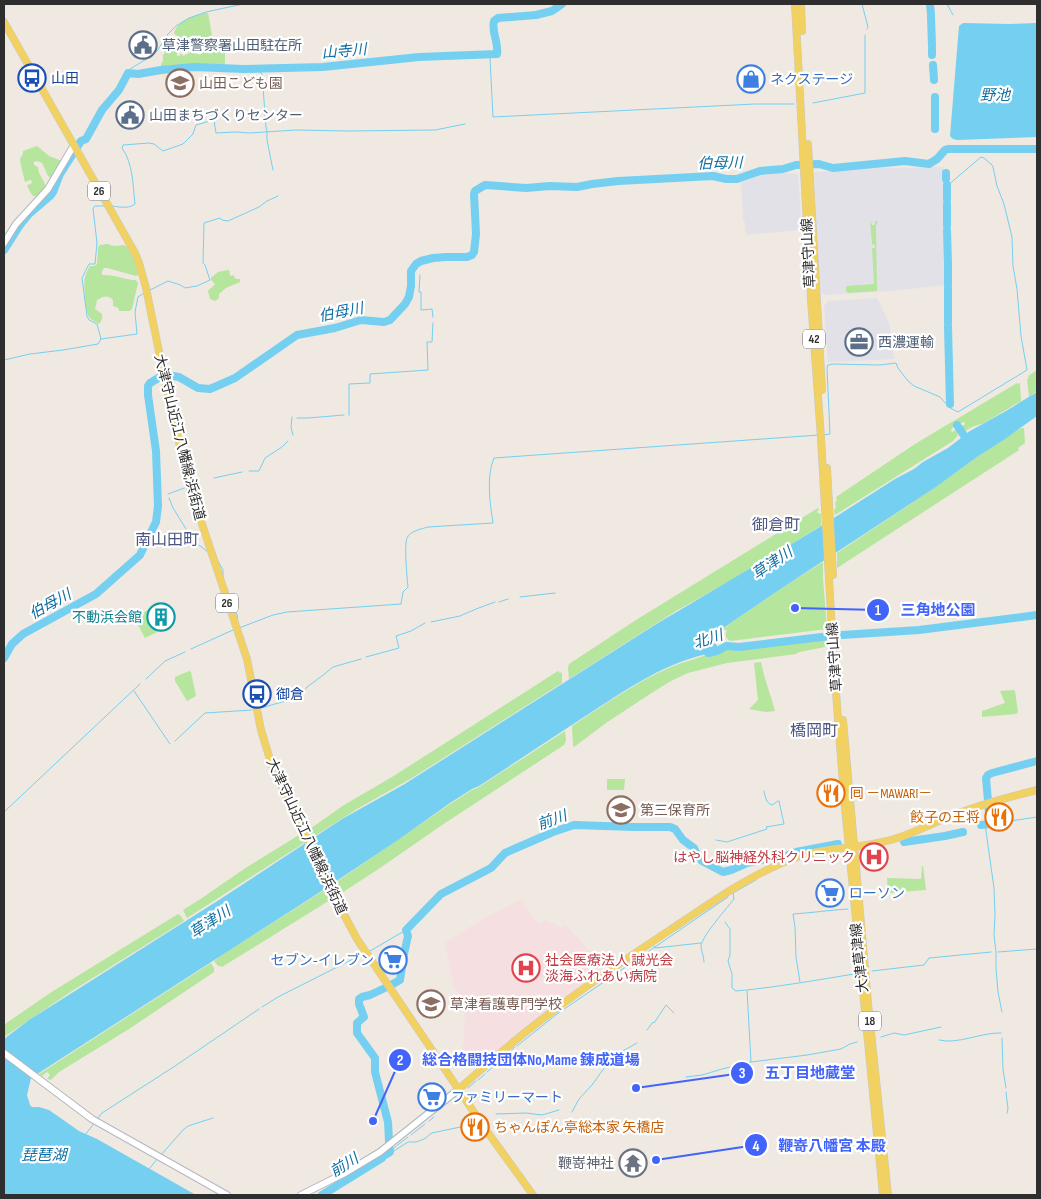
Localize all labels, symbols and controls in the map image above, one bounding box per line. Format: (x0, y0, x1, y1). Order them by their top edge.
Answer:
public building icon: 草津警察署山田駐在所 (128, 30, 158, 60)
place label: 草津警察署山田駐在所 (162, 37, 302, 54)
water label: 山寺川 (321, 40, 369, 63)
bus stop icon: 山田 (17, 63, 47, 93)
shop icon: ネクステージ (736, 64, 766, 94)
school or university icon: 山田こども園 (165, 68, 195, 98)
place label: 山田 (51, 70, 79, 87)
place label: ネクステージ (770, 71, 853, 88)
place label: 山田こども園 (199, 75, 283, 92)
water label: 野池 (980, 86, 1012, 105)
public building icon: 山田まちづくりセンター (115, 100, 145, 130)
place label: 山田まちづくりセンター (149, 107, 303, 124)
water label: 伯母川 (697, 154, 745, 173)
road number: 26 (88, 182, 110, 200)
street label: 草津守山線 (798, 218, 819, 288)
water label: 伯母川 (317, 298, 367, 326)
office icon: 西濃運輸 (844, 327, 874, 357)
road number: 42 (803, 329, 825, 348)
place label: 西濃運輸 (878, 334, 934, 351)
street label: 大津守山近江八幡線;浜街道 (151, 352, 208, 522)
district label: 御倉町 (752, 516, 800, 535)
district label: 南山田町 (135, 531, 199, 550)
water label: 草津川 (748, 542, 798, 584)
water label: 伯母川 (26, 584, 76, 624)
road number: 26 (216, 594, 238, 612)
callout: 三角地公園 (866, 595, 986, 625)
text: 1 (875, 601, 881, 620)
text: 三角地公園 (900, 601, 976, 620)
building icon: 不動浜会館 (146, 602, 176, 632)
place label: 不動浜会館 (72, 609, 142, 626)
street label: 草津守山線 (824, 621, 845, 692)
water label: 北川 (691, 625, 727, 653)
bus stop icon: 御倉 (242, 679, 272, 709)
place label: 御倉 (276, 686, 304, 703)
district label: 橋岡町 (790, 722, 838, 741)
street label: 大津守山近江八幡線;浜街道 (263, 755, 350, 917)
restaurant icon: 囘 －MAWARI－ (816, 778, 846, 808)
place label: 囘 －MAWARI－ (850, 785, 932, 802)
school or university icon: 第三保育所 (606, 795, 636, 825)
place label: 第三保育所 (640, 802, 710, 819)
restaurant icon: 餃子の王将 (984, 802, 1014, 832)
water label: 前川 (535, 806, 571, 835)
place label: 餃子の王将 (910, 809, 980, 826)
hospital icon: はやし脳神経外科クリニック (859, 842, 889, 872)
place label: はやし脳神経外科クリニック (673, 849, 855, 866)
supermarket icon: ローソン (815, 878, 845, 908)
place label: ローソン (849, 885, 905, 902)
water label: 草津川 (186, 901, 236, 943)
street label: 大津草津線 (847, 922, 872, 994)
supermarket icon: セブン-イレブン (378, 945, 408, 975)
place label: セブン-イレブン (271, 952, 374, 969)
place label: 社会医療法人 誠光会 淡海ふれあい病院 (545, 952, 673, 985)
hospital icon: 社会医療法人 誠光会 淡海ふれあい病院 (511, 953, 541, 983)
school or university icon: 草津看護専門学校 (416, 989, 446, 1019)
place label: 草津看護専門学校 (450, 996, 562, 1013)
road number: 18 (859, 1011, 881, 1030)
callout: 総合格闘技団体No,Mame 錬成道場 (387, 1045, 650, 1075)
text: 2 (397, 1051, 403, 1070)
text: 総合格闘技団体No,Mame 錬成道場 (422, 1051, 640, 1070)
callout: 五丁目地蔵堂 (730, 1058, 865, 1088)
text: 3 (739, 1064, 746, 1083)
text: 五丁目地蔵堂 (765, 1064, 855, 1083)
supermarket icon: ファミリーマート (417, 1082, 447, 1112)
place label: ファミリーマート (451, 1089, 563, 1106)
restaurant icon: ちゃんぽん亭総本家 矢橋店 (460, 1112, 490, 1142)
place label: ちゃんぽん亭総本家 矢橋店 (494, 1119, 664, 1136)
callout: 鞭嵜八幡宮 本殿 (744, 1130, 896, 1160)
text: 4 (753, 1137, 760, 1156)
text: 鞭嵜八幡宮 本殿 (778, 1137, 886, 1156)
water label: 琵琶湖 (21, 1146, 68, 1165)
water label: 前川 (327, 1148, 364, 1181)
temple icon: 鞭嵜神社 (618, 1148, 648, 1178)
place label: 鞭嵜神社 (558, 1155, 614, 1172)

